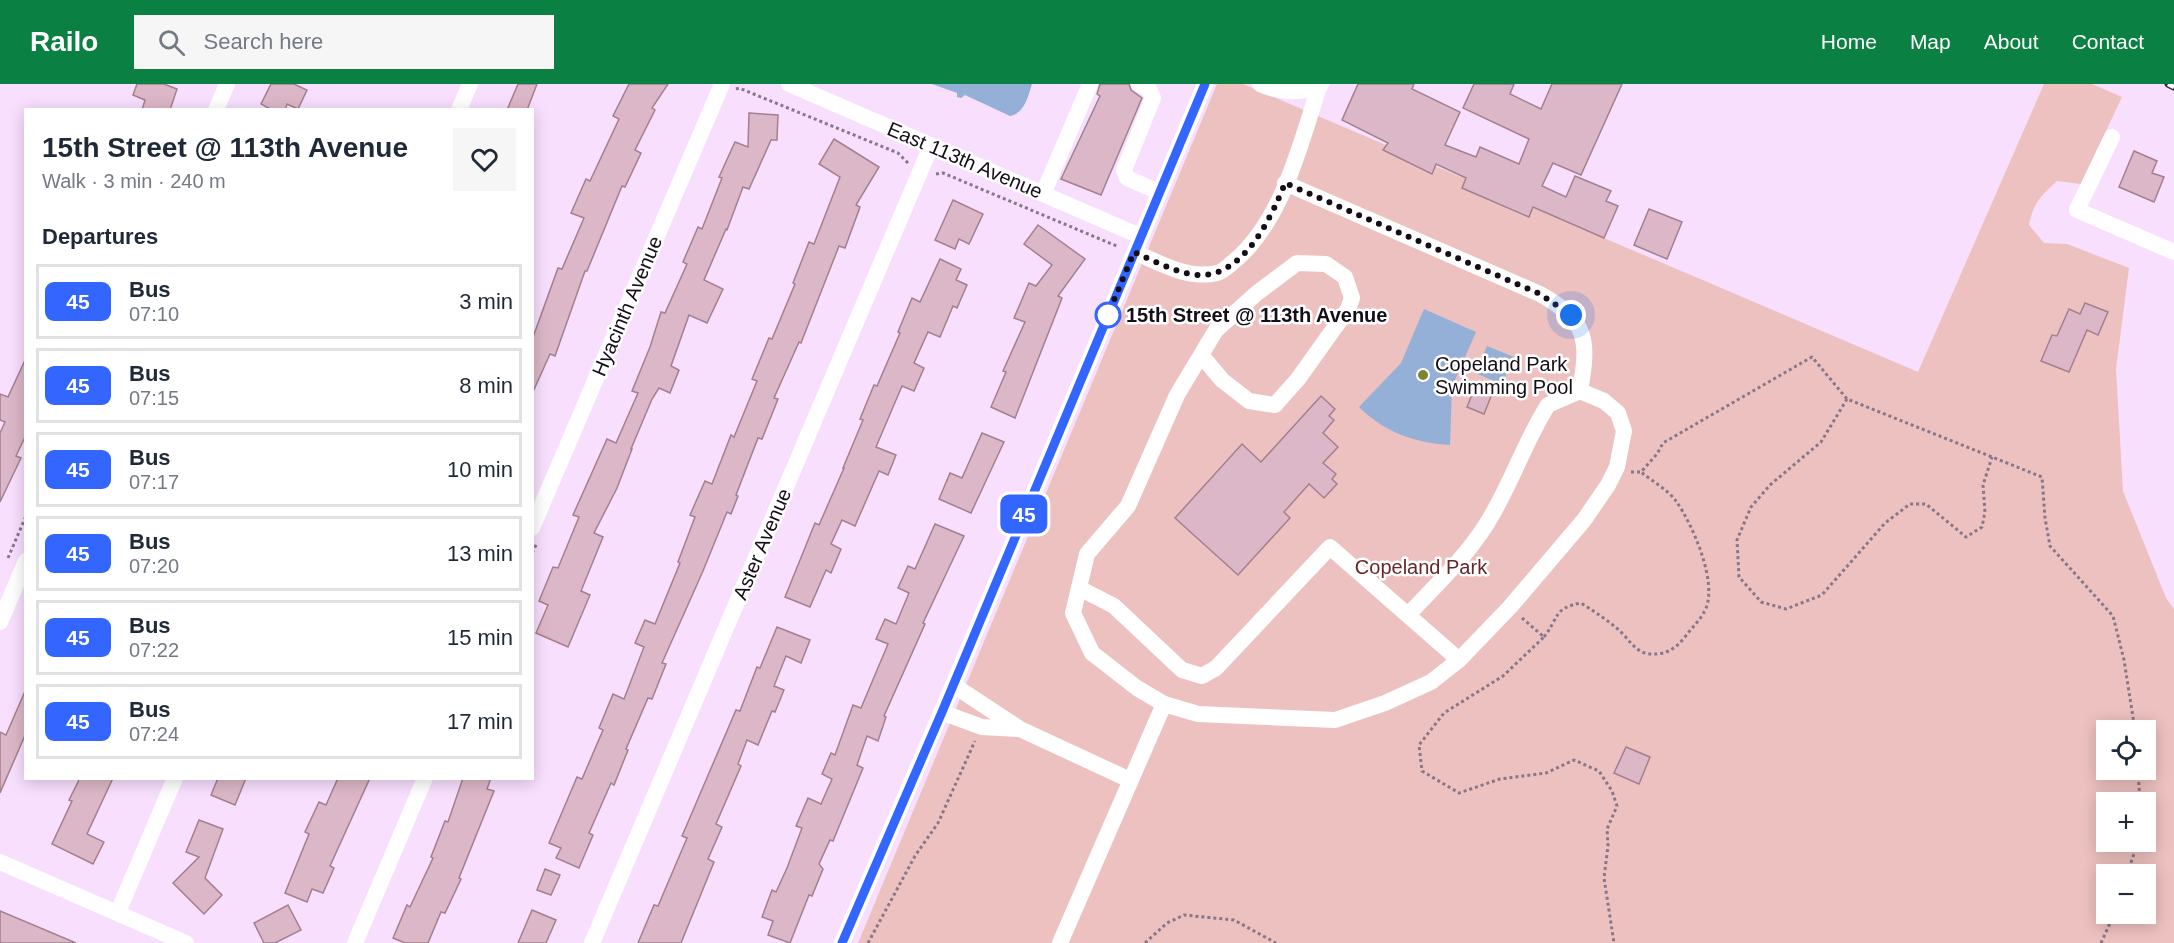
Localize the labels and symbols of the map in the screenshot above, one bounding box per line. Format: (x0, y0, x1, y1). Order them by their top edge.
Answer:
street label: East 113th Avenue (884, 117, 1046, 203)
street label: Hyacinth Avenue (588, 233, 666, 379)
your location (1556, 300, 1586, 330)
marker: 15th Street @ 113th Avenue (1095, 302, 1121, 328)
place label: 15th Street @ 113th Avenue (1126, 304, 1387, 326)
place label: Copeland Park Swimming Pool (1435, 353, 1573, 398)
marker: Copeland Park Swimming Pool (1416, 368, 1430, 382)
street label: Aster Avenue (729, 485, 795, 603)
line badge: 45 (997, 494, 1051, 534)
park label: Copeland Park (1355, 556, 1488, 578)

